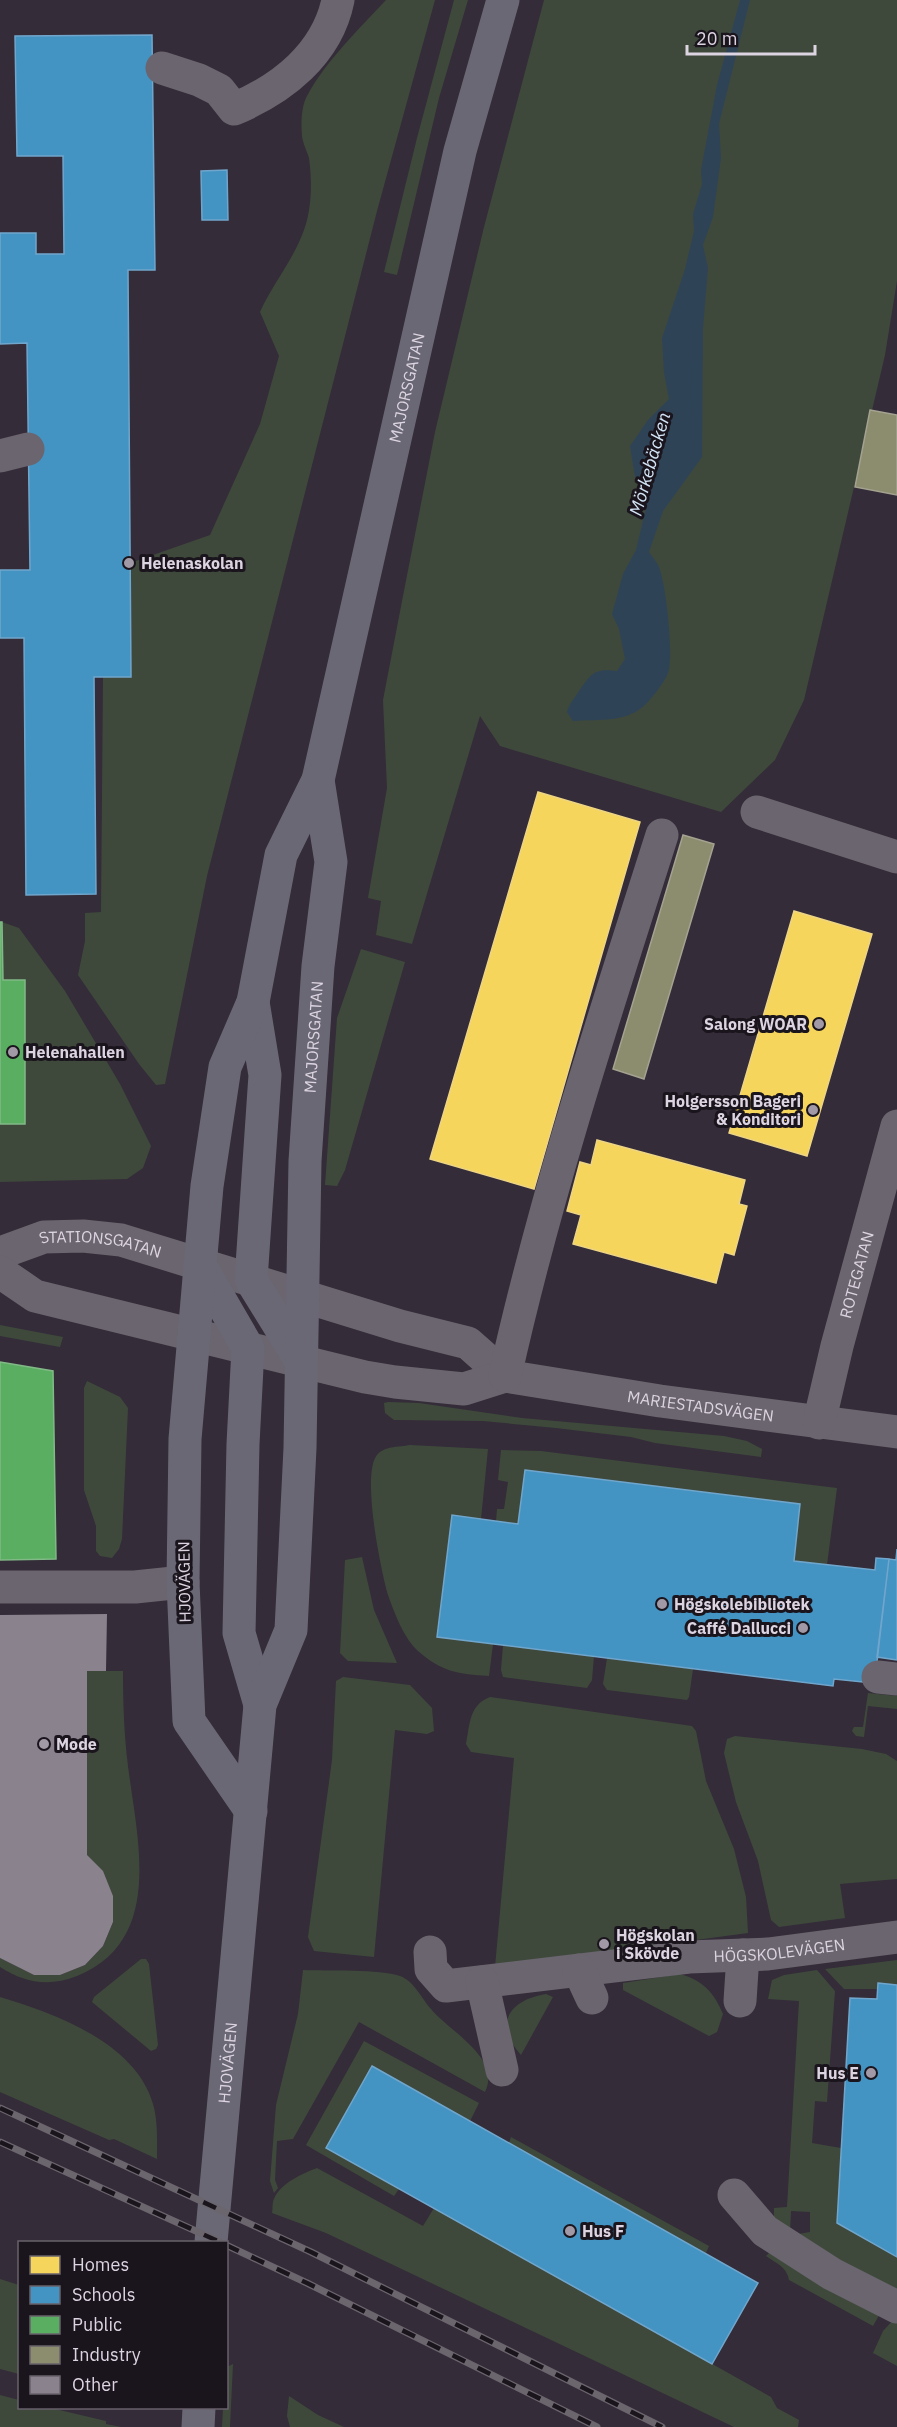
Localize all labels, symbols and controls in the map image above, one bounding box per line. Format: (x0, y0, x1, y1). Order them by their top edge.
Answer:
scale bar (687, 18, 814, 56)
text: 20 m (696, 27, 738, 50)
street label: MAJORSGATAN (384, 331, 429, 445)
water label: Mörkebäcken (624, 409, 675, 518)
place label: Helenaskolan (141, 553, 243, 573)
marker: Helenaskolan (122, 556, 136, 570)
street label: MAJORSGATAN (300, 980, 327, 1094)
place label: Salong WOAR (704, 1014, 807, 1034)
marker: Salong WOAR (812, 1017, 826, 1031)
place label: Helenahallen (25, 1042, 125, 1062)
marker: Helenahallen (6, 1045, 20, 1059)
place label: Holgersson Bageri & Konditori (664, 1091, 801, 1129)
marker: Holgersson Bageri & Konditori (806, 1103, 820, 1117)
street label: STATIONSGATAN (36, 1226, 164, 1262)
street label: ROTEGATAN (835, 1229, 878, 1321)
street label: MARIESTADSVÄGEN (626, 1386, 775, 1426)
street label: HJOVÄGEN (173, 1541, 195, 1623)
place label: Högskolebibliotek (674, 1594, 811, 1614)
marker: Högskolebibliotek (655, 1597, 669, 1611)
place label: Caffé Dallucci (687, 1618, 791, 1638)
marker: Caffé Dallucci (796, 1621, 810, 1635)
place label: Mode (56, 1734, 97, 1754)
marker: Mode (37, 1737, 51, 1751)
place label: Högskolan i Skövde (616, 1925, 695, 1963)
street label: HÖGSKOLEVÄGEN (713, 1934, 846, 1966)
marker: Högskolan i Skövde (597, 1937, 611, 1951)
street label: HJOVÄGEN (214, 2021, 241, 2104)
place label: Hus E (816, 2063, 859, 2083)
marker: Hus E (864, 2066, 878, 2080)
place label: Hus F (582, 2221, 624, 2241)
marker: Hus F (563, 2224, 577, 2238)
legend (18, 2241, 228, 2409)
text: Homes (72, 2253, 129, 2276)
text: Schools (72, 2283, 136, 2306)
text: Public (72, 2313, 122, 2336)
text: Industry (72, 2343, 141, 2366)
text: Other (72, 2373, 118, 2396)

